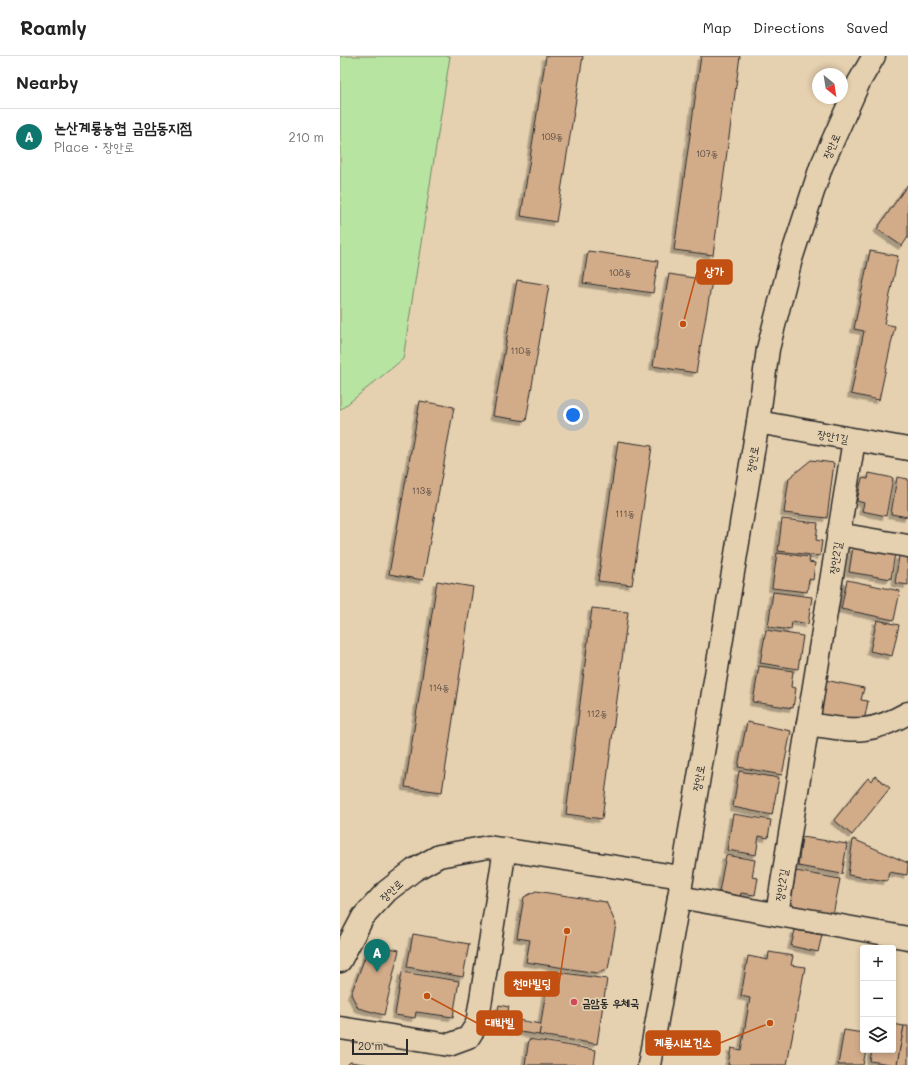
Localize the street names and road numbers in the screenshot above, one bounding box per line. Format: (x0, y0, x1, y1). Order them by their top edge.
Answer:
street label: 장안로 (819, 131, 843, 161)
street label: 장안1길 (816, 426, 850, 446)
street label: 장안로 (742, 444, 762, 473)
street label: 장안2길 (825, 541, 845, 575)
street label: 장안로 (688, 763, 708, 792)
street label: 장안2길 (771, 868, 791, 902)
street label: 장안로 (376, 875, 406, 904)

